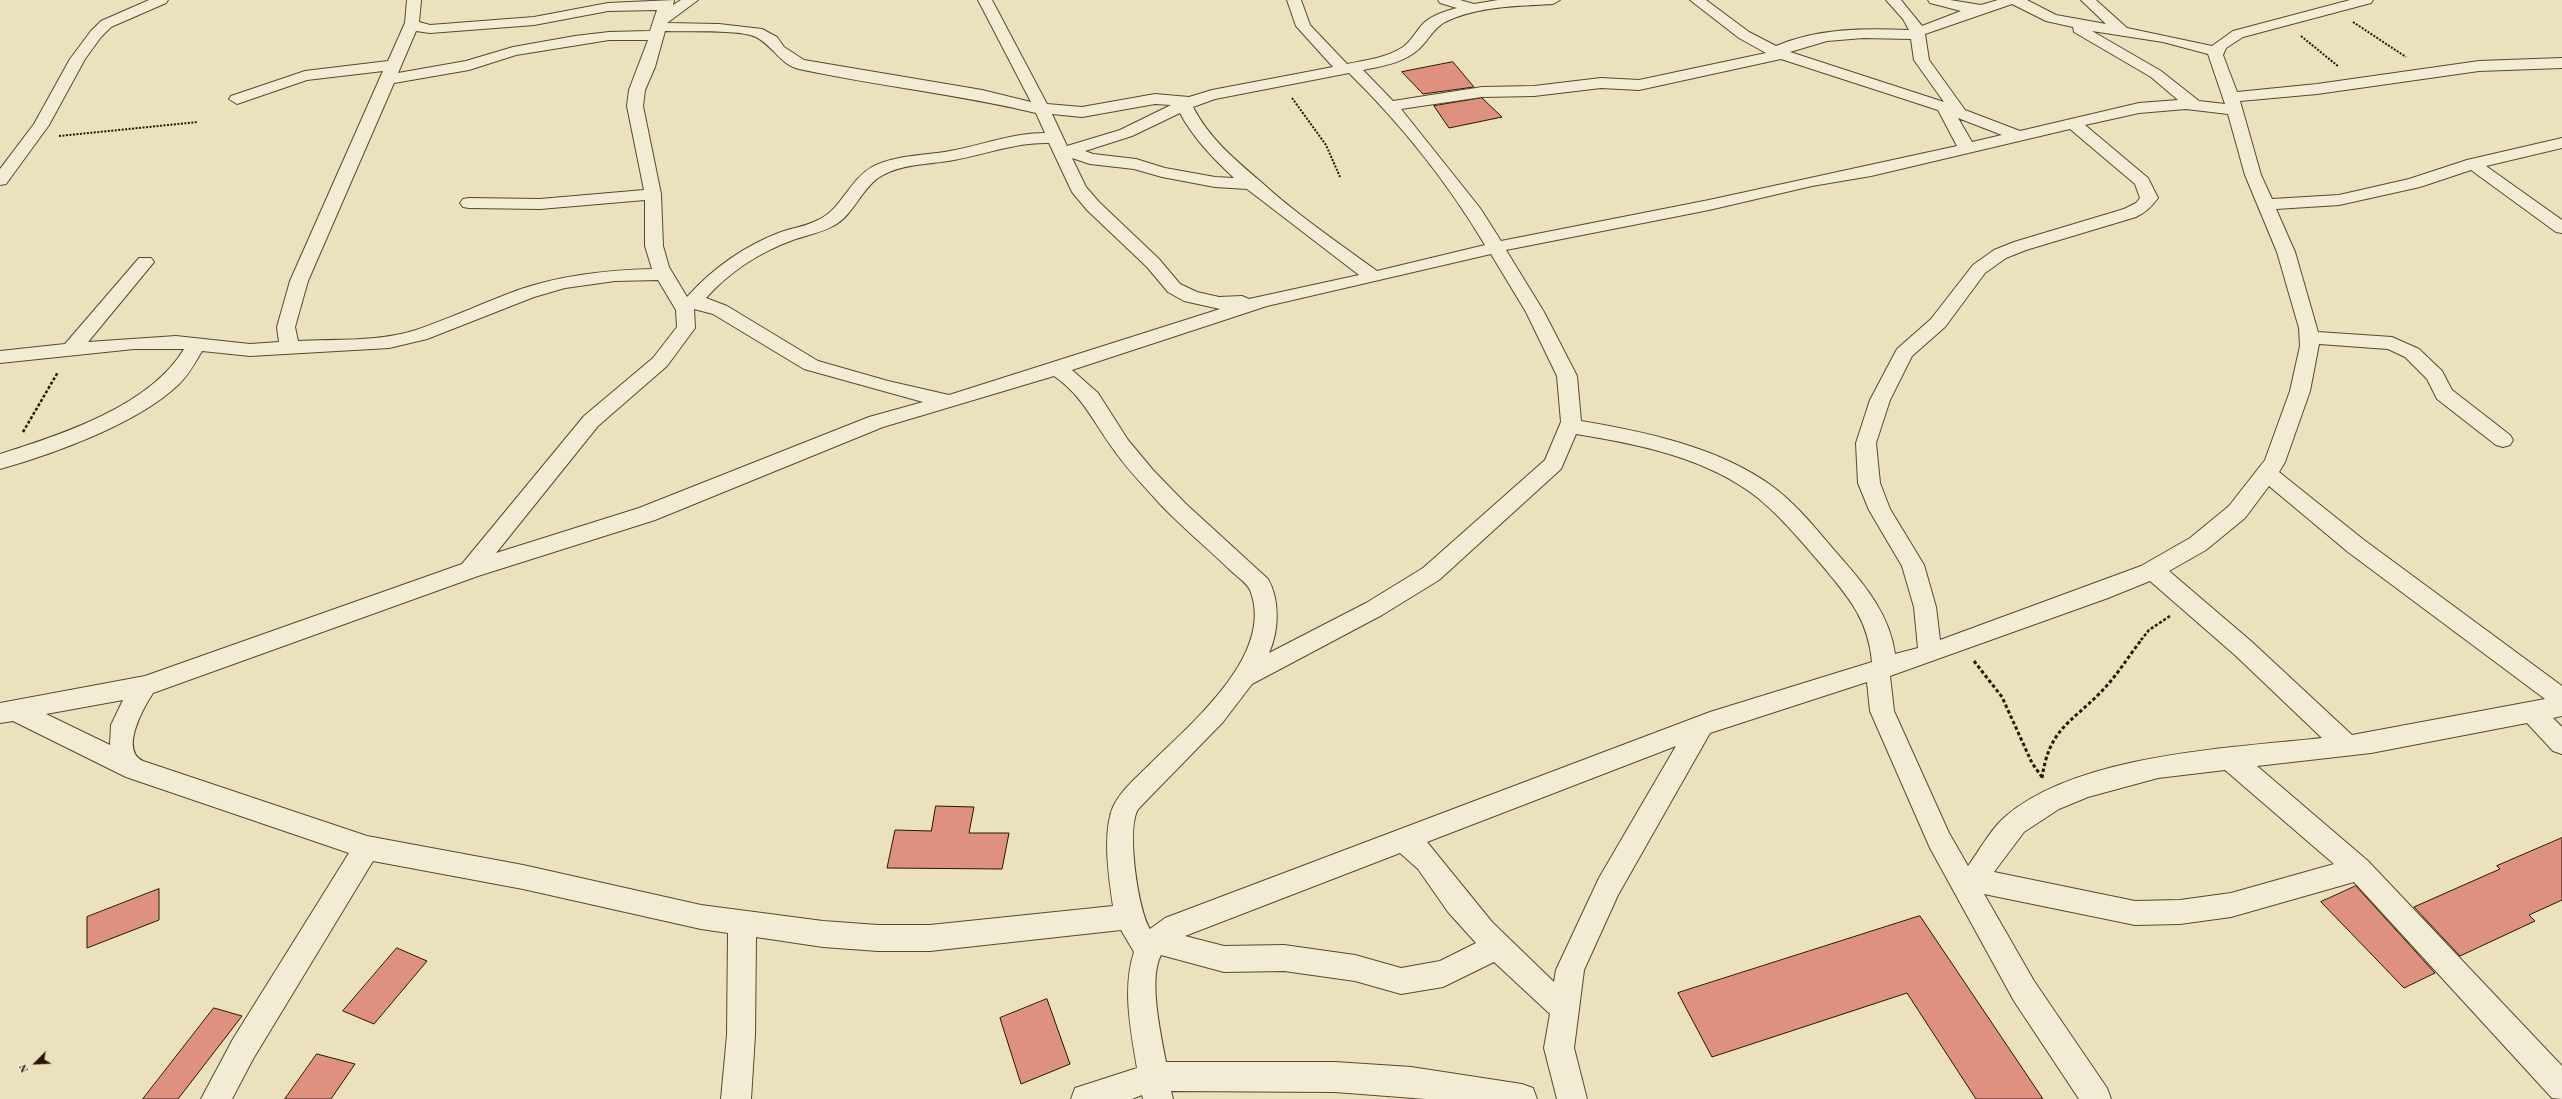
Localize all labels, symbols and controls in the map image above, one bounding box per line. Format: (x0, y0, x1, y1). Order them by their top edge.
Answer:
north arrow (16, 1043, 56, 1083)
text: N (18, 1062, 31, 1074)

